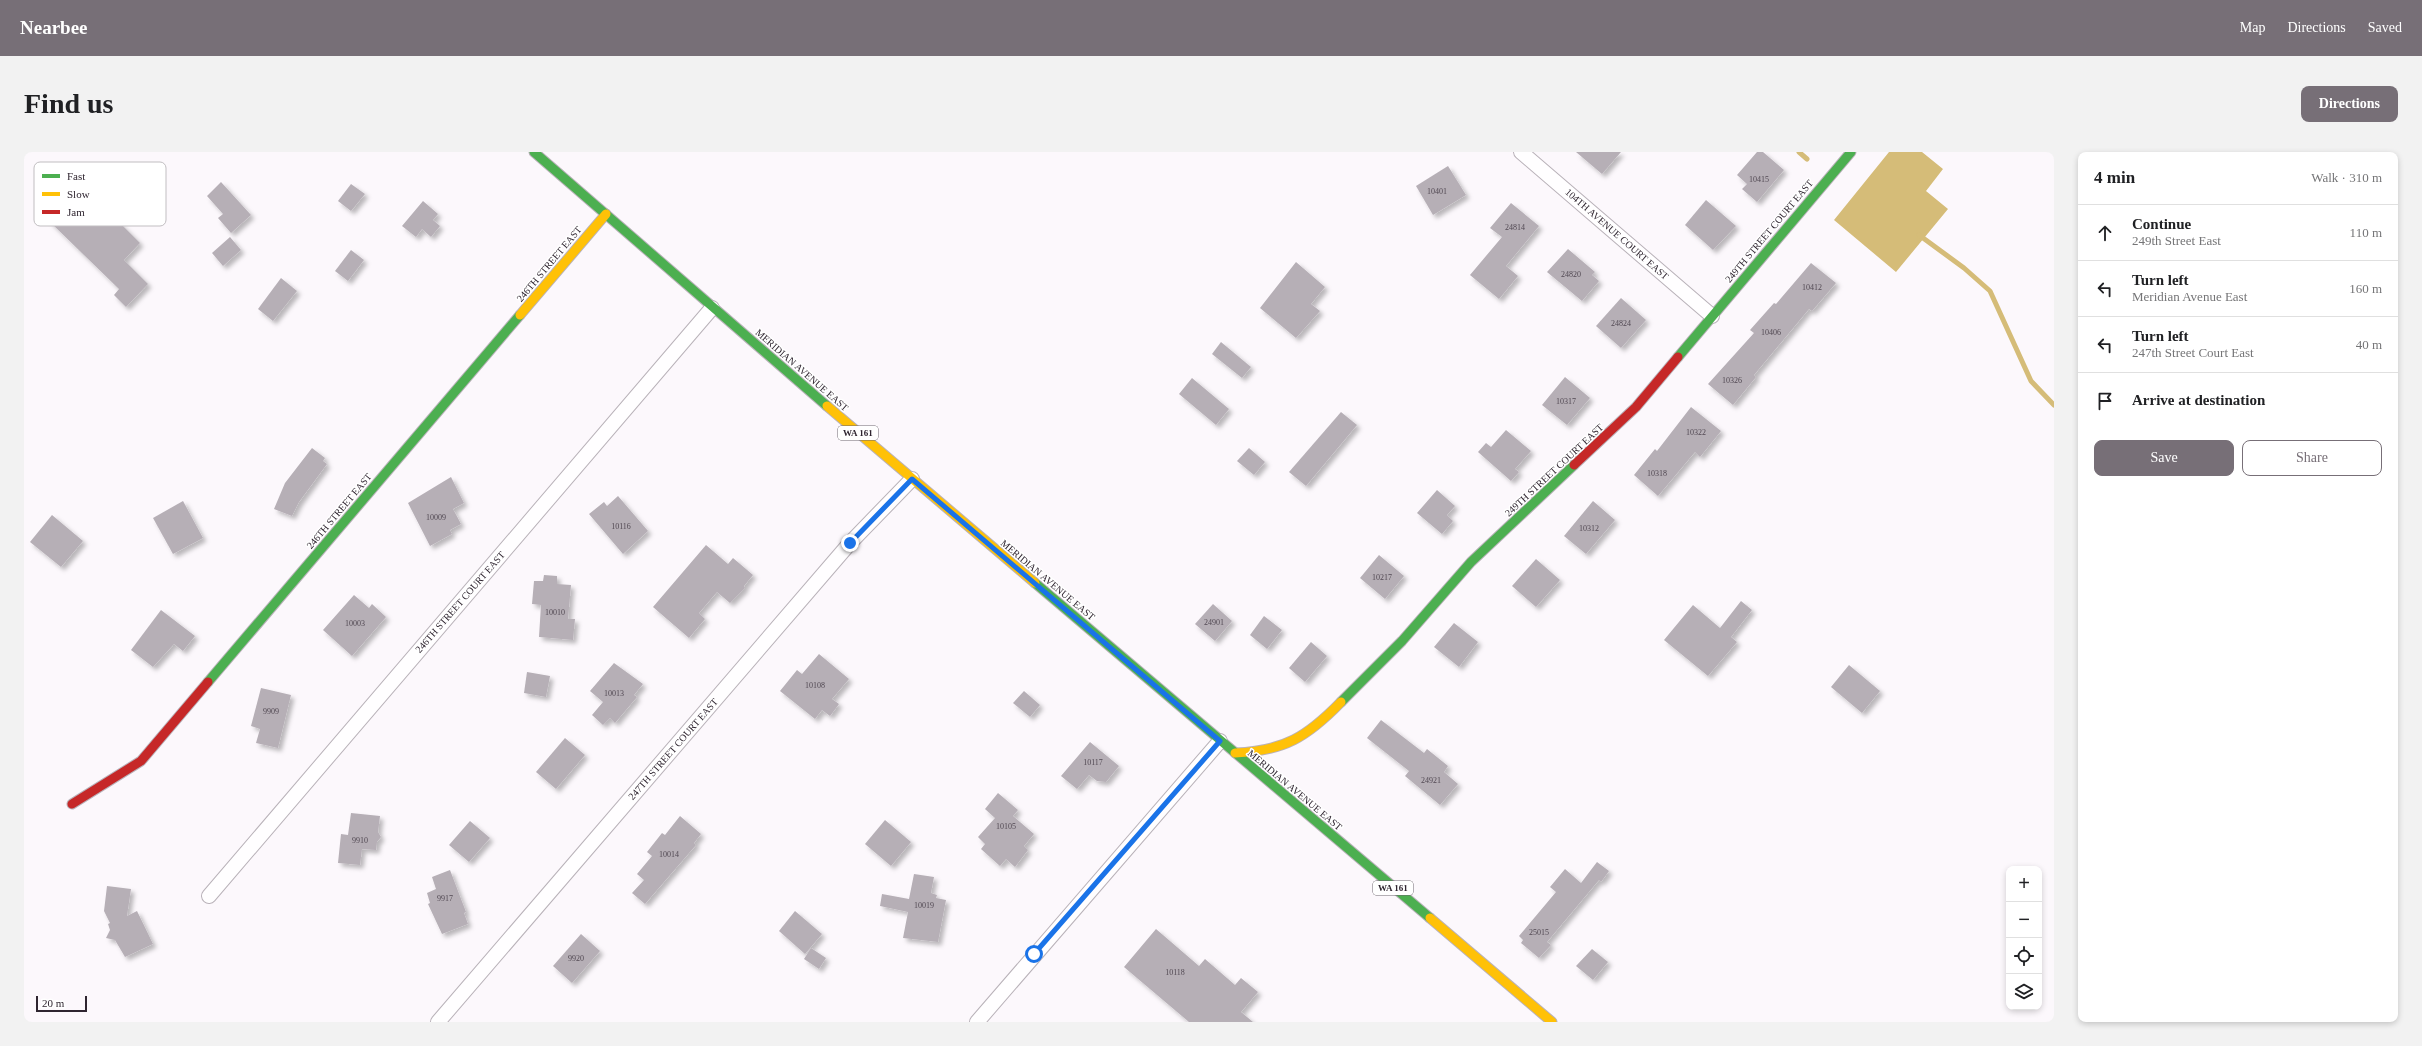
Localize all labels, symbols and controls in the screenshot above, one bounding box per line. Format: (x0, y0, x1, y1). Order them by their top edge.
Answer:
text: Nearbee (20, 17, 88, 38)
text: Map (2240, 20, 2265, 35)
text: Directions (2287, 20, 2346, 35)
text: Saved (2368, 20, 2402, 35)
button: Directions (2301, 86, 2398, 122)
text: Find us (24, 88, 114, 119)
legend (34, 162, 166, 226)
text: 4 min (2094, 168, 2135, 187)
text: Fast (67, 170, 85, 182)
text: Walk · 310 m (2311, 170, 2382, 185)
house number: 10415 (1749, 175, 1769, 184)
street label: 249TH STREET COURT EAST (1723, 178, 1815, 284)
street label: 104TH AVENUE COURT EAST (1563, 186, 1671, 282)
house number: 10401 (1427, 187, 1447, 196)
text: Slow (67, 188, 90, 200)
text: Jam (67, 206, 85, 218)
text: Continue (2132, 216, 2191, 232)
icon: ahead (2094, 222, 2116, 244)
house number: 24814 (1505, 223, 1525, 232)
street label: 246TH STREET EAST (514, 224, 584, 304)
text: 110 m (2350, 225, 2382, 240)
text: 249th Street East (2132, 233, 2221, 248)
house number: 24820 (1561, 270, 1581, 279)
text: Turn left (2132, 272, 2189, 288)
icon: left (2094, 278, 2116, 300)
text: 160 m (2349, 281, 2382, 296)
house number: 10412 (1802, 283, 1822, 292)
text: Meridian Avenue East (2132, 289, 2247, 304)
house number: 24824 (1611, 319, 1631, 328)
street label: MERIDIAN AVENUE EAST (753, 327, 851, 413)
house number: 10406 (1761, 328, 1781, 337)
text: Turn left (2132, 328, 2189, 344)
icon: left (2094, 334, 2116, 356)
text: 40 m (2356, 337, 2382, 352)
text: 247th Street Court East (2132, 345, 2254, 360)
house number: 10326 (1722, 376, 1742, 385)
icon: arrive (2094, 390, 2116, 412)
text: Arrive at destination (2132, 392, 2265, 408)
house number: 10317 (1556, 397, 1576, 406)
street label: 249TH STREET COURT EAST (1503, 421, 1605, 519)
road number: WA 161 (838, 426, 878, 440)
house number: 10322 (1686, 428, 1706, 437)
button: Save (2094, 440, 2234, 476)
button: Share (2242, 440, 2382, 476)
house number: 10318 (1647, 469, 1667, 478)
street label: 246TH STREET EAST (304, 471, 374, 551)
house number: 10009 (426, 513, 446, 522)
house number: 10116 (611, 522, 631, 531)
house number: 10312 (1579, 524, 1599, 533)
route end (841, 534, 859, 552)
street label: MERIDIAN AVENUE EAST (999, 537, 1097, 623)
street label: 246TH STREET COURT EAST (413, 549, 507, 655)
house number: 10217 (1372, 573, 1392, 582)
house number: 10010 (545, 608, 565, 617)
house number: 24901 (1204, 618, 1224, 627)
house number: 10003 (345, 619, 365, 628)
house number: 10108 (805, 681, 825, 690)
house number: 10013 (604, 689, 624, 698)
street label: 247TH STREET COURT EAST (626, 696, 720, 802)
house number: 9909 (263, 707, 279, 716)
street label: MERIDIAN AVENUE EAST (1246, 747, 1344, 833)
house number: 10117 (1083, 758, 1103, 767)
house number: 24921 (1421, 776, 1441, 785)
house number: 10105 (996, 822, 1016, 831)
house number: 9910 (352, 836, 368, 845)
house number: 10014 (659, 850, 679, 859)
map controls (2006, 866, 2042, 1010)
button: + (2006, 866, 2042, 902)
road number: WA 161 (1373, 881, 1413, 895)
house number: 9917 (437, 894, 453, 903)
house number: 10019 (914, 901, 934, 910)
button: − (2006, 902, 2042, 938)
house number: 25015 (1529, 928, 1549, 937)
button: locate (2006, 938, 2042, 974)
route start (1025, 945, 1043, 963)
house number: 9920 (568, 954, 584, 963)
house number: 10118 (1165, 968, 1185, 977)
button: layers (2006, 974, 2042, 1010)
scale bar (36, 994, 87, 1013)
text: 20 m (42, 997, 64, 1009)

